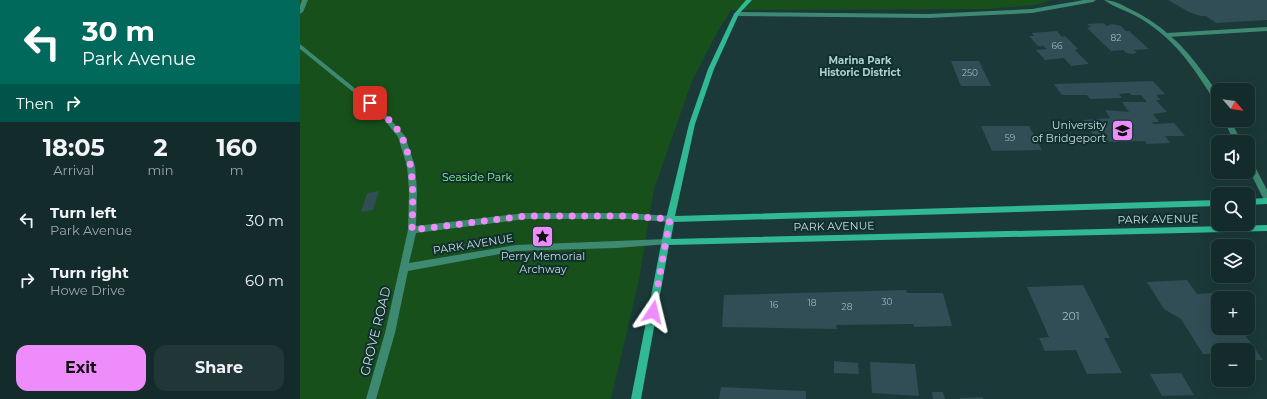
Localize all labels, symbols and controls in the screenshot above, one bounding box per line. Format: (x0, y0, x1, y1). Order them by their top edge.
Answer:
text: 30 m (82, 14, 155, 48)
icon: left (16, 16, 68, 68)
house number: 82 (1111, 32, 1121, 43)
house number: 66 (1052, 40, 1063, 51)
text: Park Avenue (82, 48, 196, 70)
district label: Marina Park Historic District (819, 54, 902, 79)
house number: 250 (962, 67, 978, 78)
north arrow (1211, 83, 1255, 127)
map controls (1211, 83, 1255, 387)
pin (353, 86, 387, 120)
icon: right (62, 92, 84, 114)
icon: arrive (359, 92, 381, 114)
text: Then (16, 94, 54, 113)
place label: University of Bridgeport (1032, 118, 1107, 145)
school or university icon: University of Bridgeport (1109, 118, 1135, 144)
house number: 59 (1005, 132, 1016, 143)
text: 18:05 (43, 133, 105, 162)
text: 2 (153, 133, 168, 162)
text: 160 (216, 133, 257, 162)
button: sound (1211, 135, 1255, 179)
text: Arrival (53, 162, 94, 178)
text: min (148, 162, 174, 178)
text: m (230, 162, 244, 178)
park label: Seaside Park (442, 170, 513, 184)
button: search (1211, 187, 1255, 231)
text: Turn left (50, 203, 117, 222)
icon: left (16, 209, 38, 231)
text: 30 m (246, 211, 284, 230)
street label: PARK AVENUE (1117, 211, 1199, 227)
street label: PARK AVENUE (793, 218, 875, 234)
text: Park Avenue (50, 222, 132, 238)
place icon: Perry Memorial Archway (530, 223, 556, 249)
street label: PARK AVENUE (432, 231, 514, 257)
button: layers (1211, 239, 1255, 283)
place label: Perry Memorial Archway (501, 249, 585, 276)
text: Turn right (50, 263, 129, 282)
icon: right (16, 269, 38, 291)
text: 60 m (245, 271, 284, 290)
text: Howe Drive (50, 282, 125, 298)
street label: GROVE ROAD (356, 285, 394, 377)
position arrow (632, 291, 674, 333)
button: + (1211, 291, 1255, 335)
house number: 30 (881, 296, 893, 307)
house number: 18 (808, 297, 817, 308)
house number: 16 (770, 299, 779, 310)
house number: 28 (842, 301, 853, 312)
house number: 201 (1062, 309, 1080, 323)
button: − (1211, 343, 1255, 387)
button: Exit (16, 345, 146, 391)
button: Share (154, 345, 284, 391)

